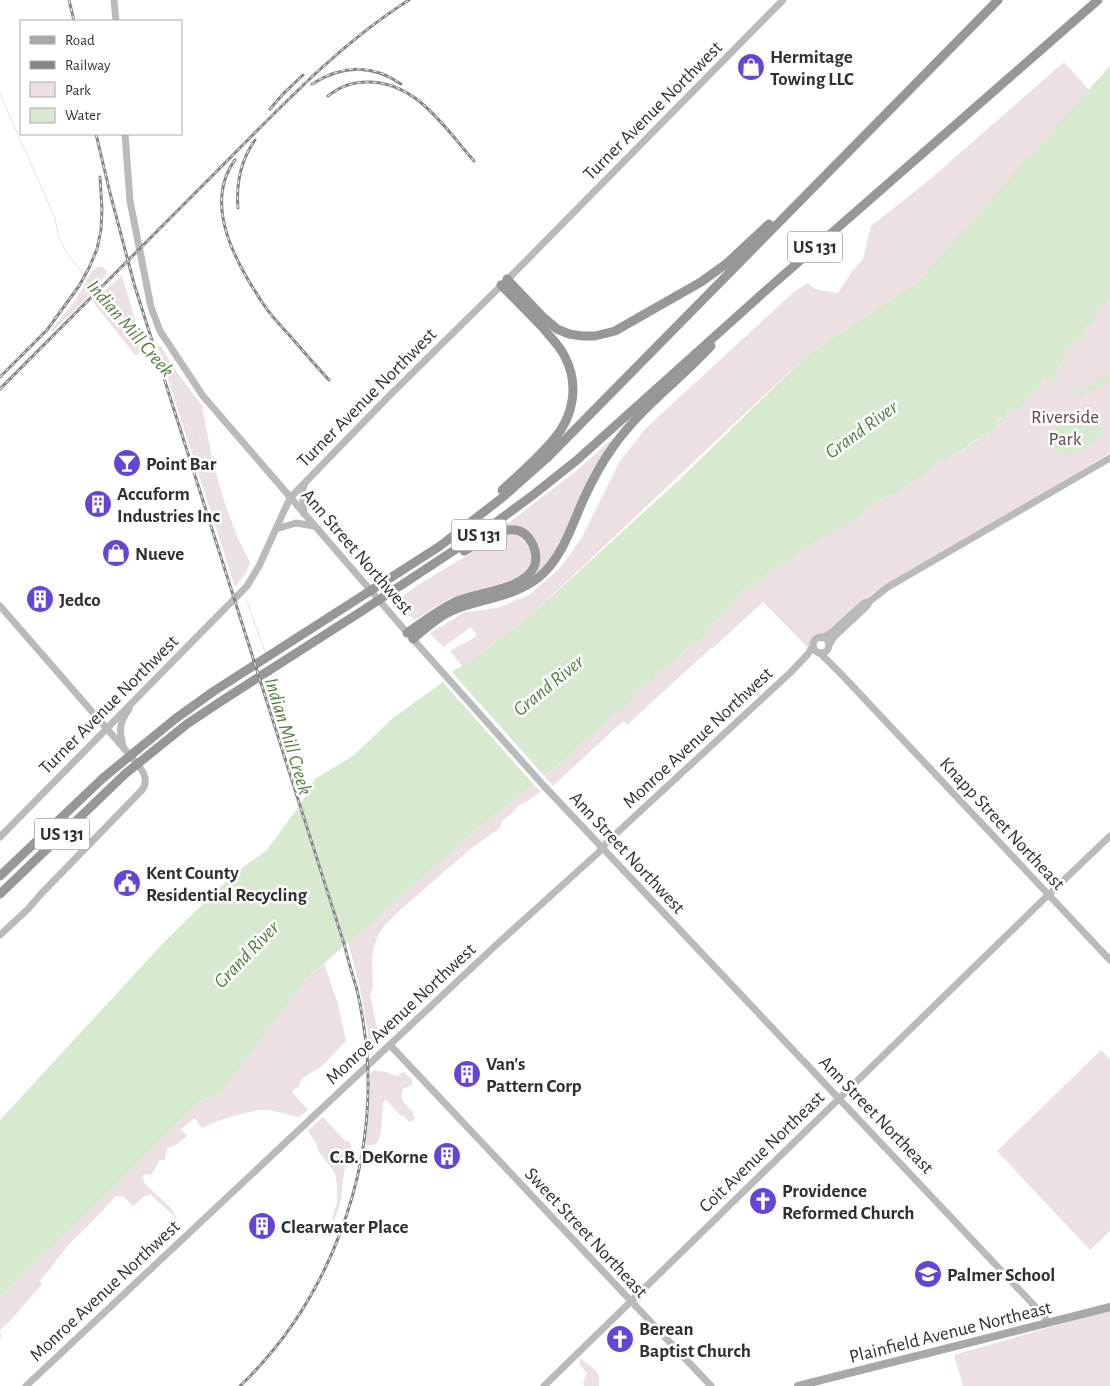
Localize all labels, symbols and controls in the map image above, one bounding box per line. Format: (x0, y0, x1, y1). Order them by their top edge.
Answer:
legend (20, 20, 182, 135)
text: Road (65, 33, 95, 48)
street label: Turner Avenue Northwest (580, 38, 726, 184)
place label: Hermitage Towing LLC (770, 48, 854, 89)
shop icon: Hermitage Towing LLC (736, 52, 766, 82)
text: Railway (65, 58, 111, 73)
text: Park (65, 83, 91, 98)
text: Water (65, 108, 101, 123)
road number: US 131 (788, 232, 842, 262)
water label: Indian Mill Creek (83, 276, 178, 381)
street label: Turner Avenue Northwest (294, 325, 440, 471)
water label: Grand River (822, 397, 902, 463)
park label: Riverside Park (1031, 408, 1099, 449)
bar icon: Point Bar (112, 448, 142, 478)
place label: Point Bar (146, 455, 217, 474)
place label: Accuform Industries Inc (117, 485, 220, 526)
street label: Ann Street Northwest (298, 486, 416, 618)
building icon: Accuform Industries Inc (83, 489, 113, 519)
road number: US 131 (452, 520, 506, 550)
shop icon: Nueve (101, 538, 131, 568)
place label: Nueve (135, 545, 184, 564)
building icon: Jedco (25, 584, 55, 614)
place label: Jedco (59, 591, 101, 610)
street label: Turner Avenue Northwest (36, 632, 182, 778)
water label: Grand River (510, 651, 588, 720)
street label: Monroe Avenue Northwest (619, 664, 777, 812)
water label: Indian Mill Creek (261, 675, 315, 797)
street label: Knapp Street Northeast (936, 754, 1068, 894)
street label: Ann Street Northwest (566, 788, 688, 918)
road number: US 131 (34, 819, 90, 850)
place label: Kent County Residential Recycling (146, 864, 308, 905)
public building icon: Kent County Residential Recycling (112, 868, 142, 898)
water label: Grand River (210, 917, 284, 992)
street label: Monroe Avenue Northwest (322, 940, 480, 1088)
street label: Ann Street Northeast (815, 1052, 937, 1178)
place label: Van's Pattern Corp (486, 1055, 582, 1096)
building icon: Van's Pattern Corp (452, 1059, 482, 1089)
street label: Coit Avenue Northeast (696, 1088, 828, 1216)
building icon: C.B. DeKorne (432, 1141, 462, 1171)
place label: C.B. DeKorne (330, 1148, 428, 1167)
street label: Sweet Street Northeast (521, 1164, 651, 1302)
place label: Providence Reformed Church (782, 1182, 914, 1223)
church icon: Providence Reformed Church (748, 1186, 778, 1216)
building icon: Clearwater Place (247, 1211, 277, 1241)
street label: Monroe Avenue Northwest (26, 1217, 184, 1365)
place label: Clearwater Place (281, 1218, 408, 1237)
school or university icon: Palmer School (913, 1259, 943, 1289)
place label: Palmer School (947, 1266, 1055, 1285)
street label: Plainfield Avenue Northeast (847, 1298, 1053, 1367)
place label: Berean Baptist Church (639, 1320, 751, 1361)
church icon: Berean Baptist Church (605, 1324, 635, 1354)

